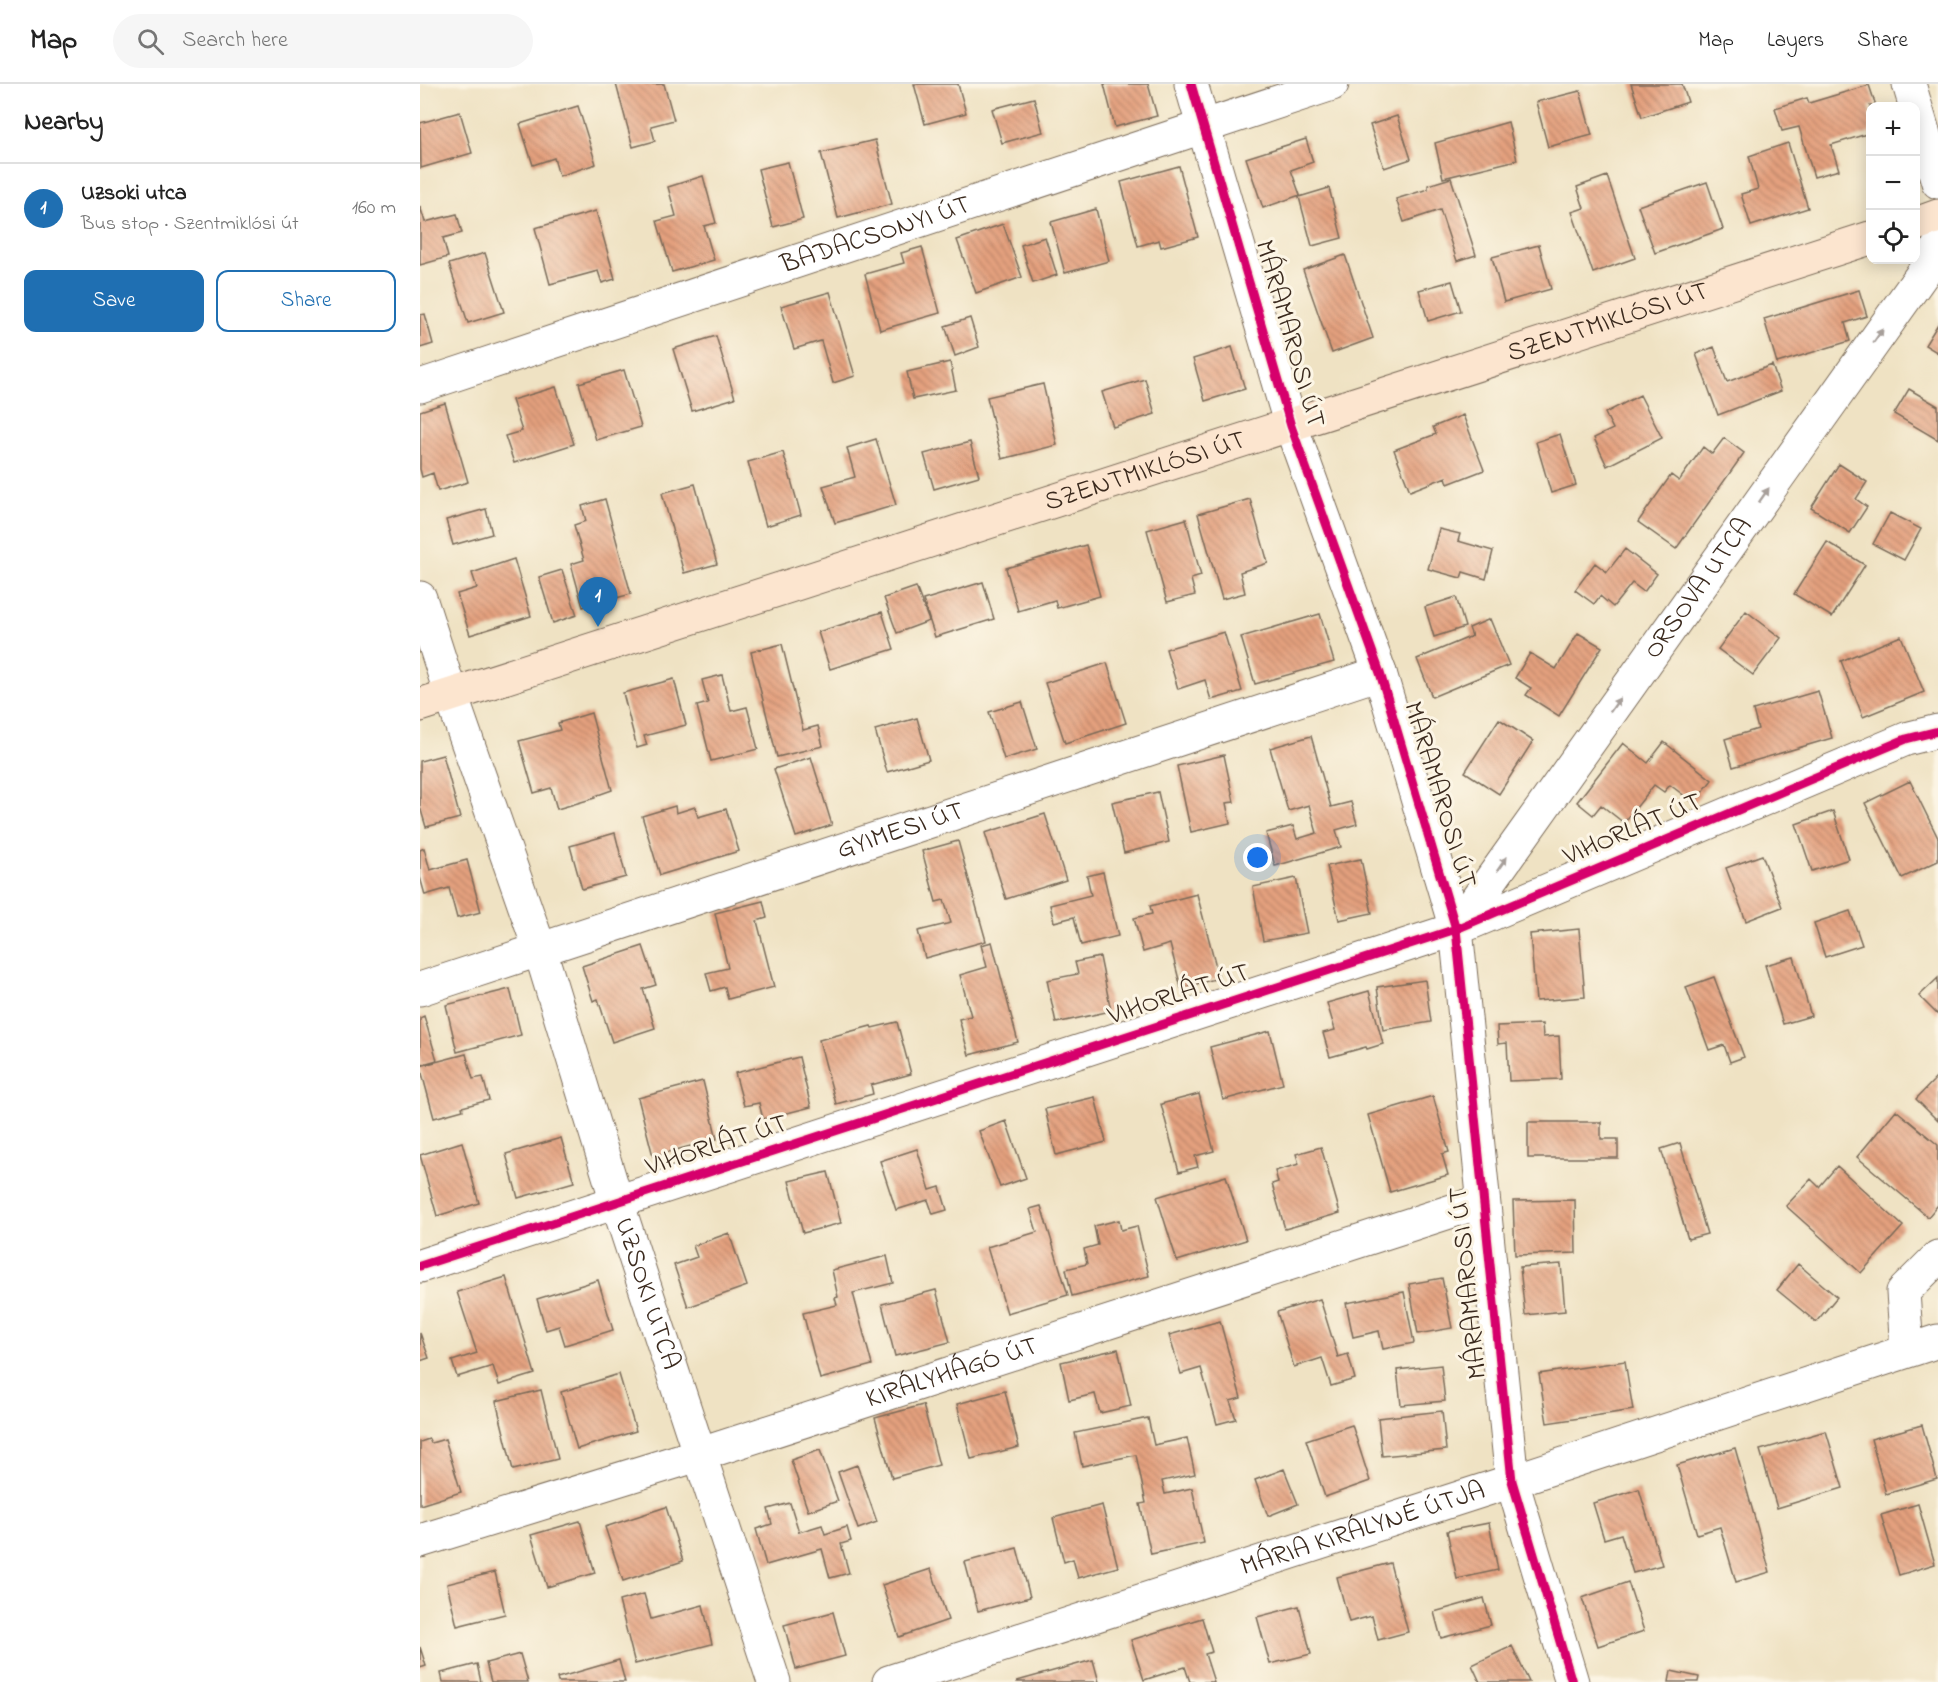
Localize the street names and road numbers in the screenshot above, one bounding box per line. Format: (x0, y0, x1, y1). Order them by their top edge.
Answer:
street label: BADACSONYI ÚT (775, 186, 976, 285)
street label: MÁRAMAROSI ÚT (1244, 236, 1334, 432)
street label: SZENTMIKLÓSI ÚT (1502, 272, 1714, 373)
street label: SZENTMIKLÓSI ÚT (1040, 421, 1251, 522)
street label: ORSOVA UTCA (1634, 509, 1763, 668)
street label: MÁRAMAROSI ÚT (1392, 697, 1486, 893)
street label: VIHORLÁT ÚT (1557, 783, 1708, 877)
street label: GYIMESI ÚT (832, 792, 969, 870)
street label: VIHORLÁT ÚT (1102, 954, 1255, 1037)
street label: VIHORLÁT ÚT (640, 1105, 793, 1188)
street label: MÁRAMAROSI ÚT (1439, 1185, 1499, 1381)
street label: UZSOKI UTCA (604, 1213, 690, 1375)
street label: KIRÁLYHÁGÓ ÚT (861, 1327, 1043, 1419)
street label: MÁRIA KIRÁLYNÉ ÚTJA (1236, 1471, 1490, 1587)

